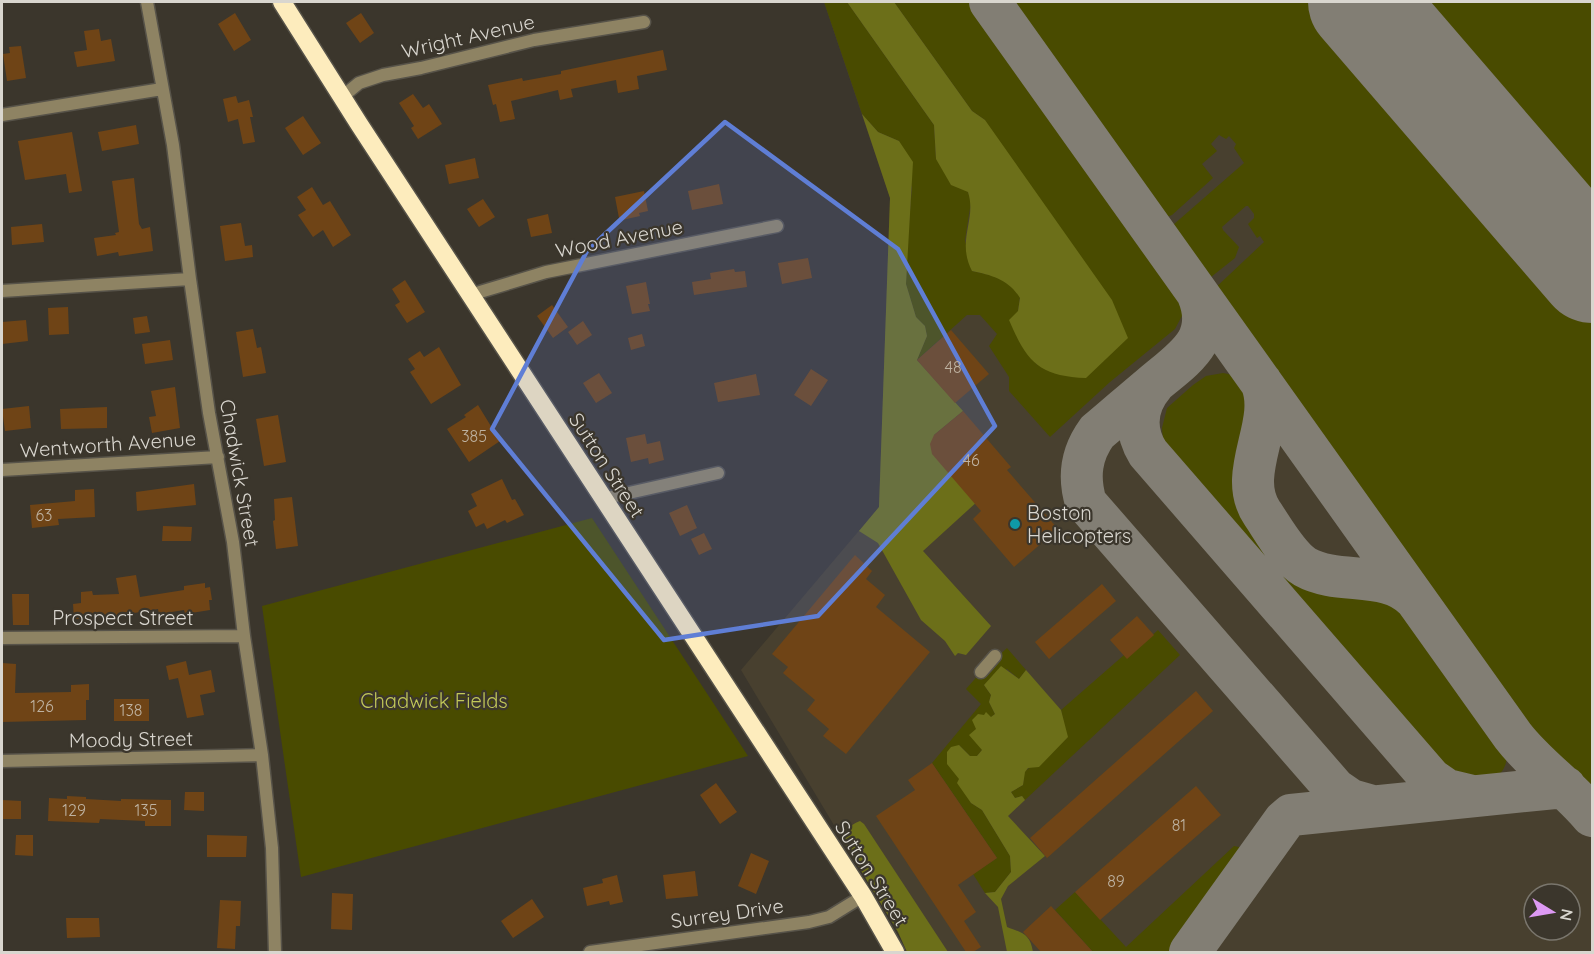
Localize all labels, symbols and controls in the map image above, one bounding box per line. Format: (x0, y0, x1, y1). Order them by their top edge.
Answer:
street label: Wright Avenue (399, 9, 537, 63)
street label: Wood Avenue (553, 213, 685, 263)
house number: 48 (944, 357, 962, 377)
street label: Chadwick Street (215, 397, 265, 549)
street label: Sutton Street (564, 408, 650, 522)
street label: Wentworth Avenue (19, 425, 197, 463)
house number: 385 (461, 426, 487, 446)
house number: 46 (962, 450, 980, 470)
place label: Boston Helicopters (1027, 500, 1131, 548)
house number: 63 (36, 505, 53, 525)
marker: Boston Helicopters (1008, 517, 1022, 531)
street label: Prospect Street (52, 605, 194, 630)
park label: Chadwick Fields (360, 688, 508, 713)
house number: 126 (30, 696, 54, 716)
house number: 138 (120, 700, 142, 720)
street label: Moody Street (69, 725, 194, 753)
house number: 129 (62, 800, 86, 820)
house number: 135 (134, 800, 158, 820)
house number: 81 (1172, 815, 1186, 835)
street label: Sutton Street (830, 816, 914, 931)
house number: 89 (1107, 871, 1125, 891)
north arrow (1522, 882, 1582, 942)
street label: Surrey Drive (669, 893, 785, 933)
text: N (1556, 907, 1578, 923)

